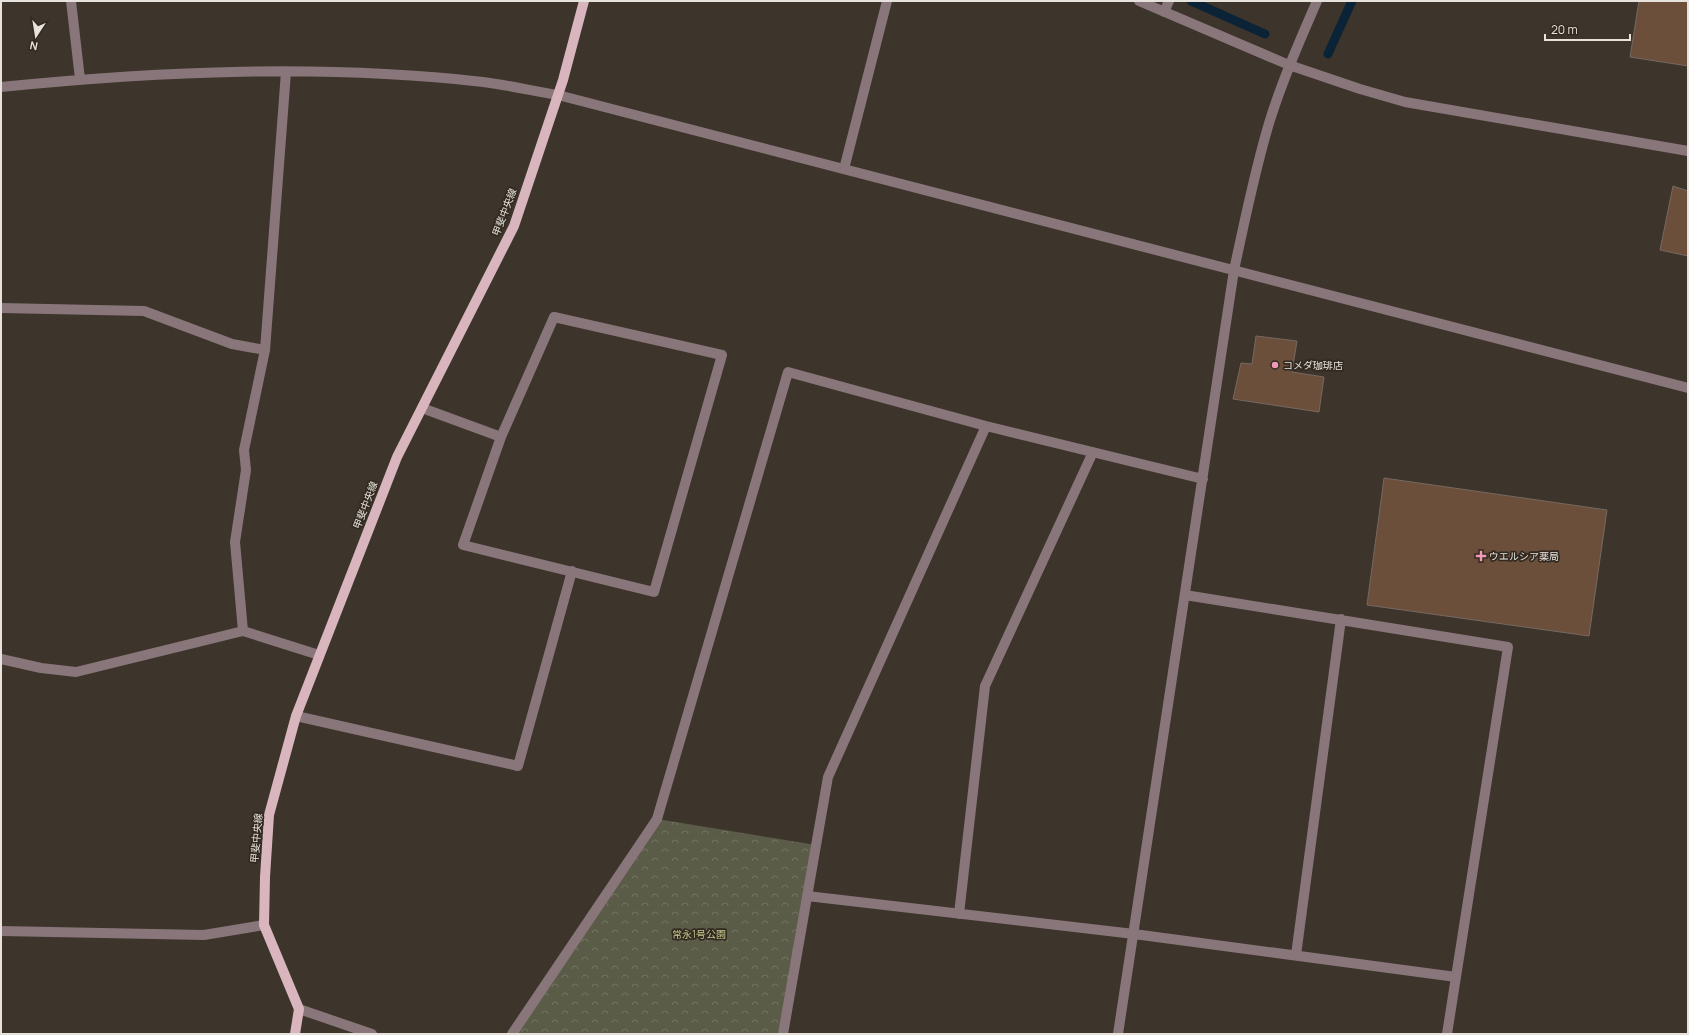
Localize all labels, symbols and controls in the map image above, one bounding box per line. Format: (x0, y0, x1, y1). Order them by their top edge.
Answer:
north arrow (16, 16, 56, 56)
scale bar (1545, 16, 1630, 42)
text: 20 m (1551, 21, 1578, 38)
text: N (28, 38, 39, 54)
street label: 甲斐中央線 (489, 186, 519, 238)
place label: コメダ珈琲店 (1283, 358, 1343, 372)
marker: コメダ珈琲店 (1270, 360, 1280, 370)
street label: 甲斐中央線 (350, 479, 380, 531)
place label: ウエルシア薬局 (1489, 549, 1559, 563)
marker: ウエルシア薬局 (1476, 551, 1486, 561)
street label: 甲斐中央線 (247, 812, 265, 864)
park label: 常永1号公園 (672, 927, 726, 941)

